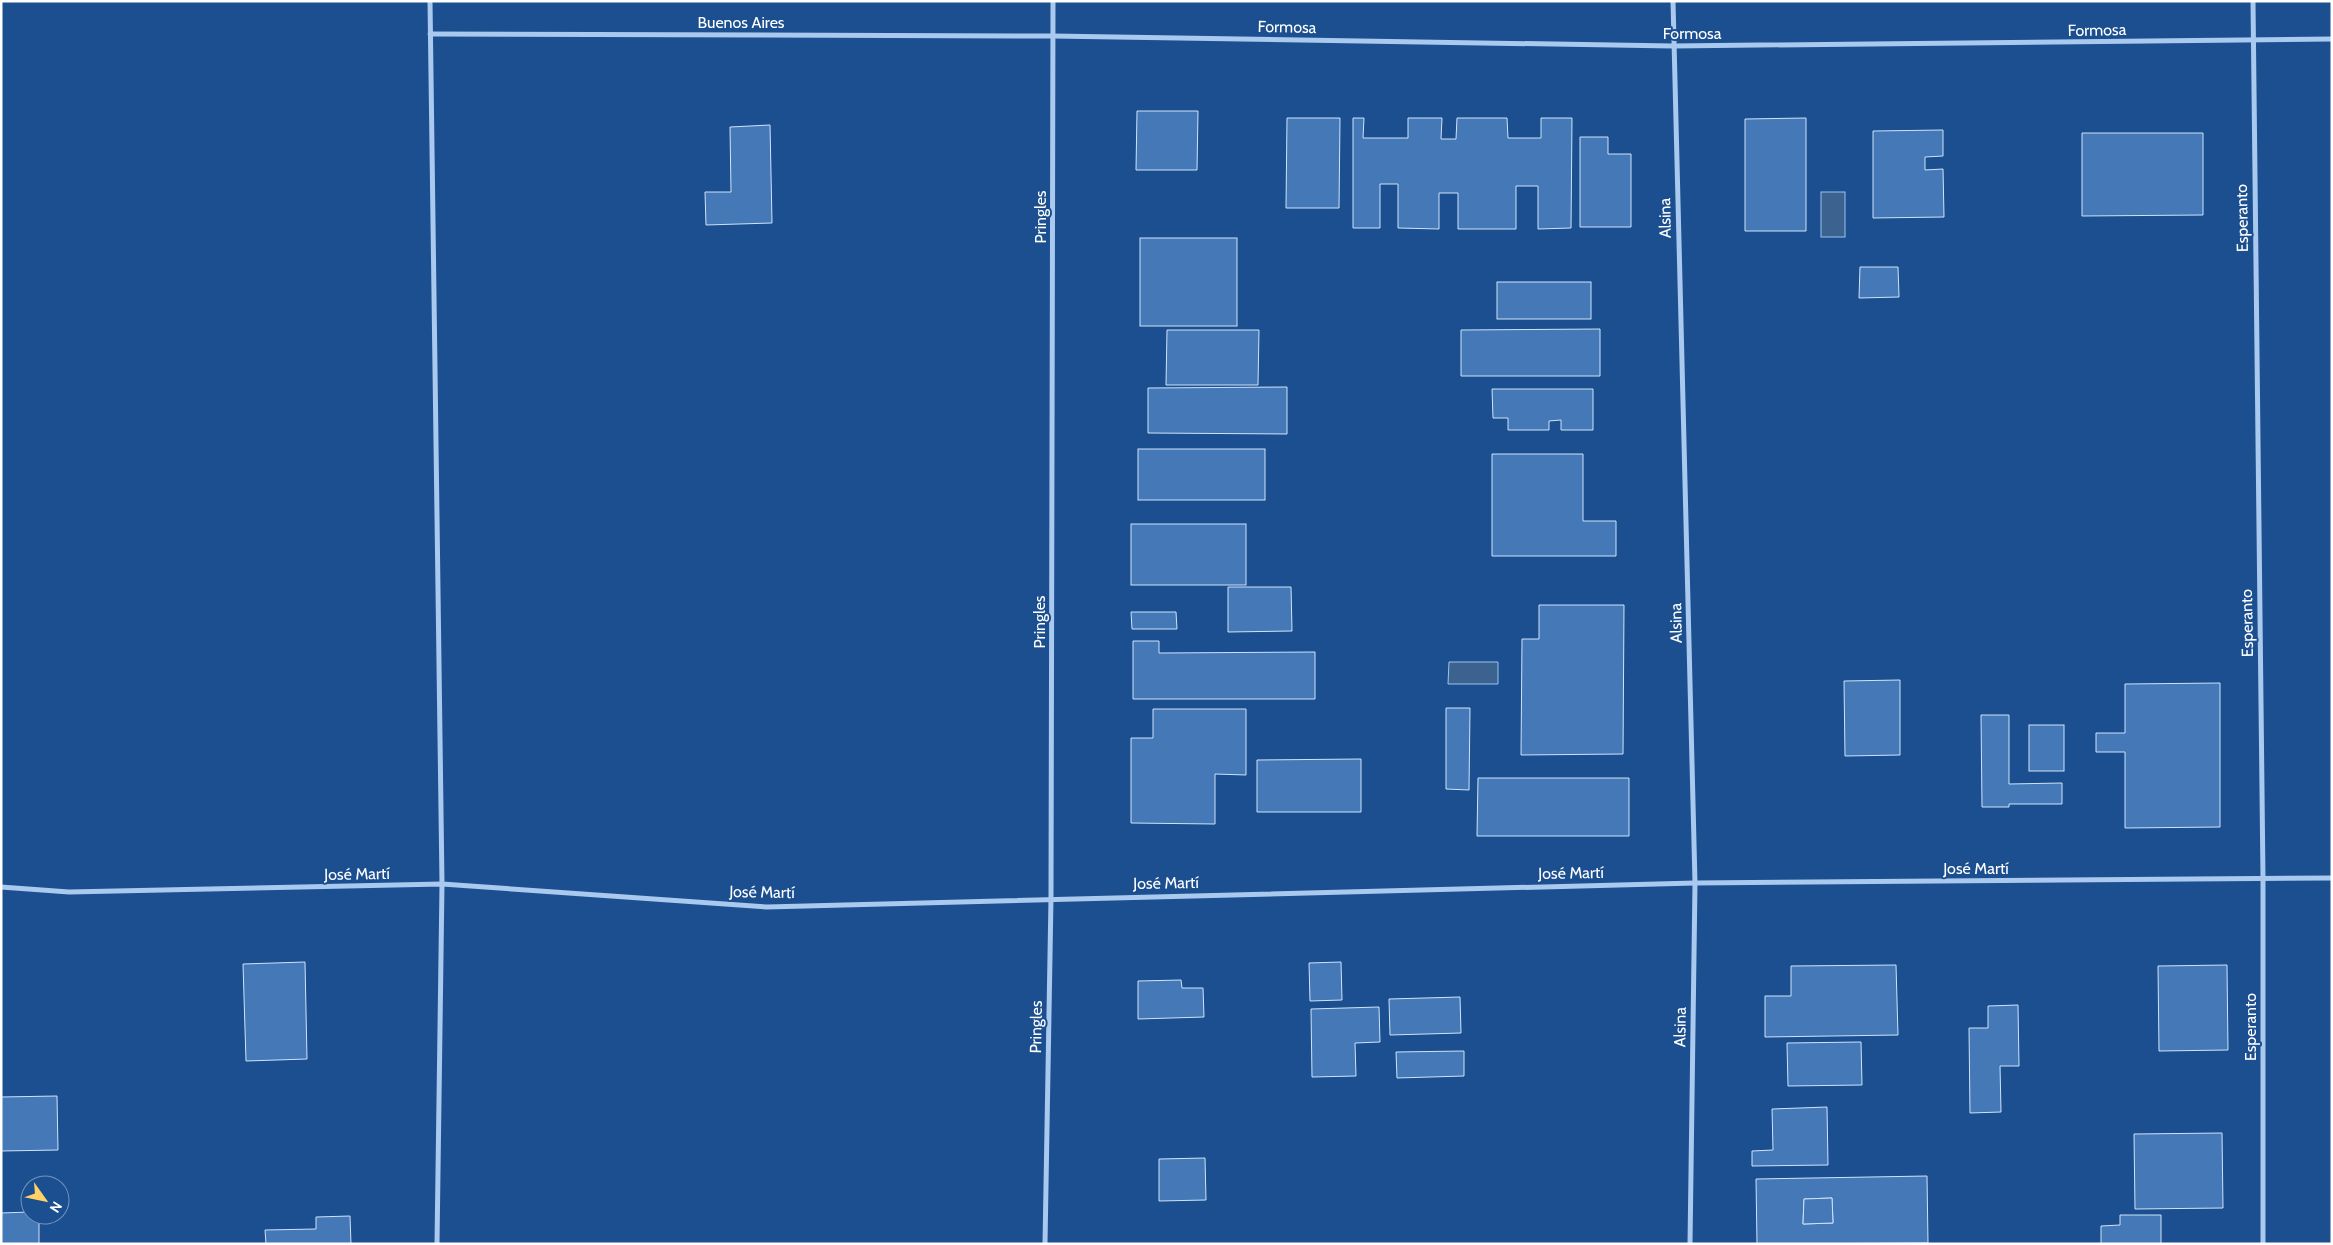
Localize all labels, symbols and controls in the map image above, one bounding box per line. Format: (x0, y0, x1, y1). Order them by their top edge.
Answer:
street label: Buenos Aires (698, 13, 785, 32)
street label: Formosa (1258, 17, 1317, 37)
street label: Formosa (2068, 20, 2127, 40)
street label: Formosa (1663, 24, 1722, 43)
street label: Esperanto (2232, 184, 2252, 252)
street label: Pringles (1031, 190, 1050, 243)
street label: Alsina (1655, 197, 1675, 238)
street label: Esperanto (2237, 589, 2257, 657)
street label: Pringles (1030, 595, 1049, 648)
street label: Alsina (1666, 602, 1686, 643)
street label: José Martí (1942, 859, 2009, 878)
street label: José Martí (1537, 863, 1605, 883)
street label: José Martí (323, 864, 391, 884)
street label: José Martí (1132, 873, 1200, 893)
street label: José Martí (728, 882, 796, 902)
street label: Esperanto (2241, 993, 2260, 1061)
street label: Pringles (1026, 1000, 1046, 1054)
street label: Alsina (1670, 1006, 1690, 1047)
north arrow (20, 1175, 70, 1225)
text: N (46, 1198, 66, 1216)

